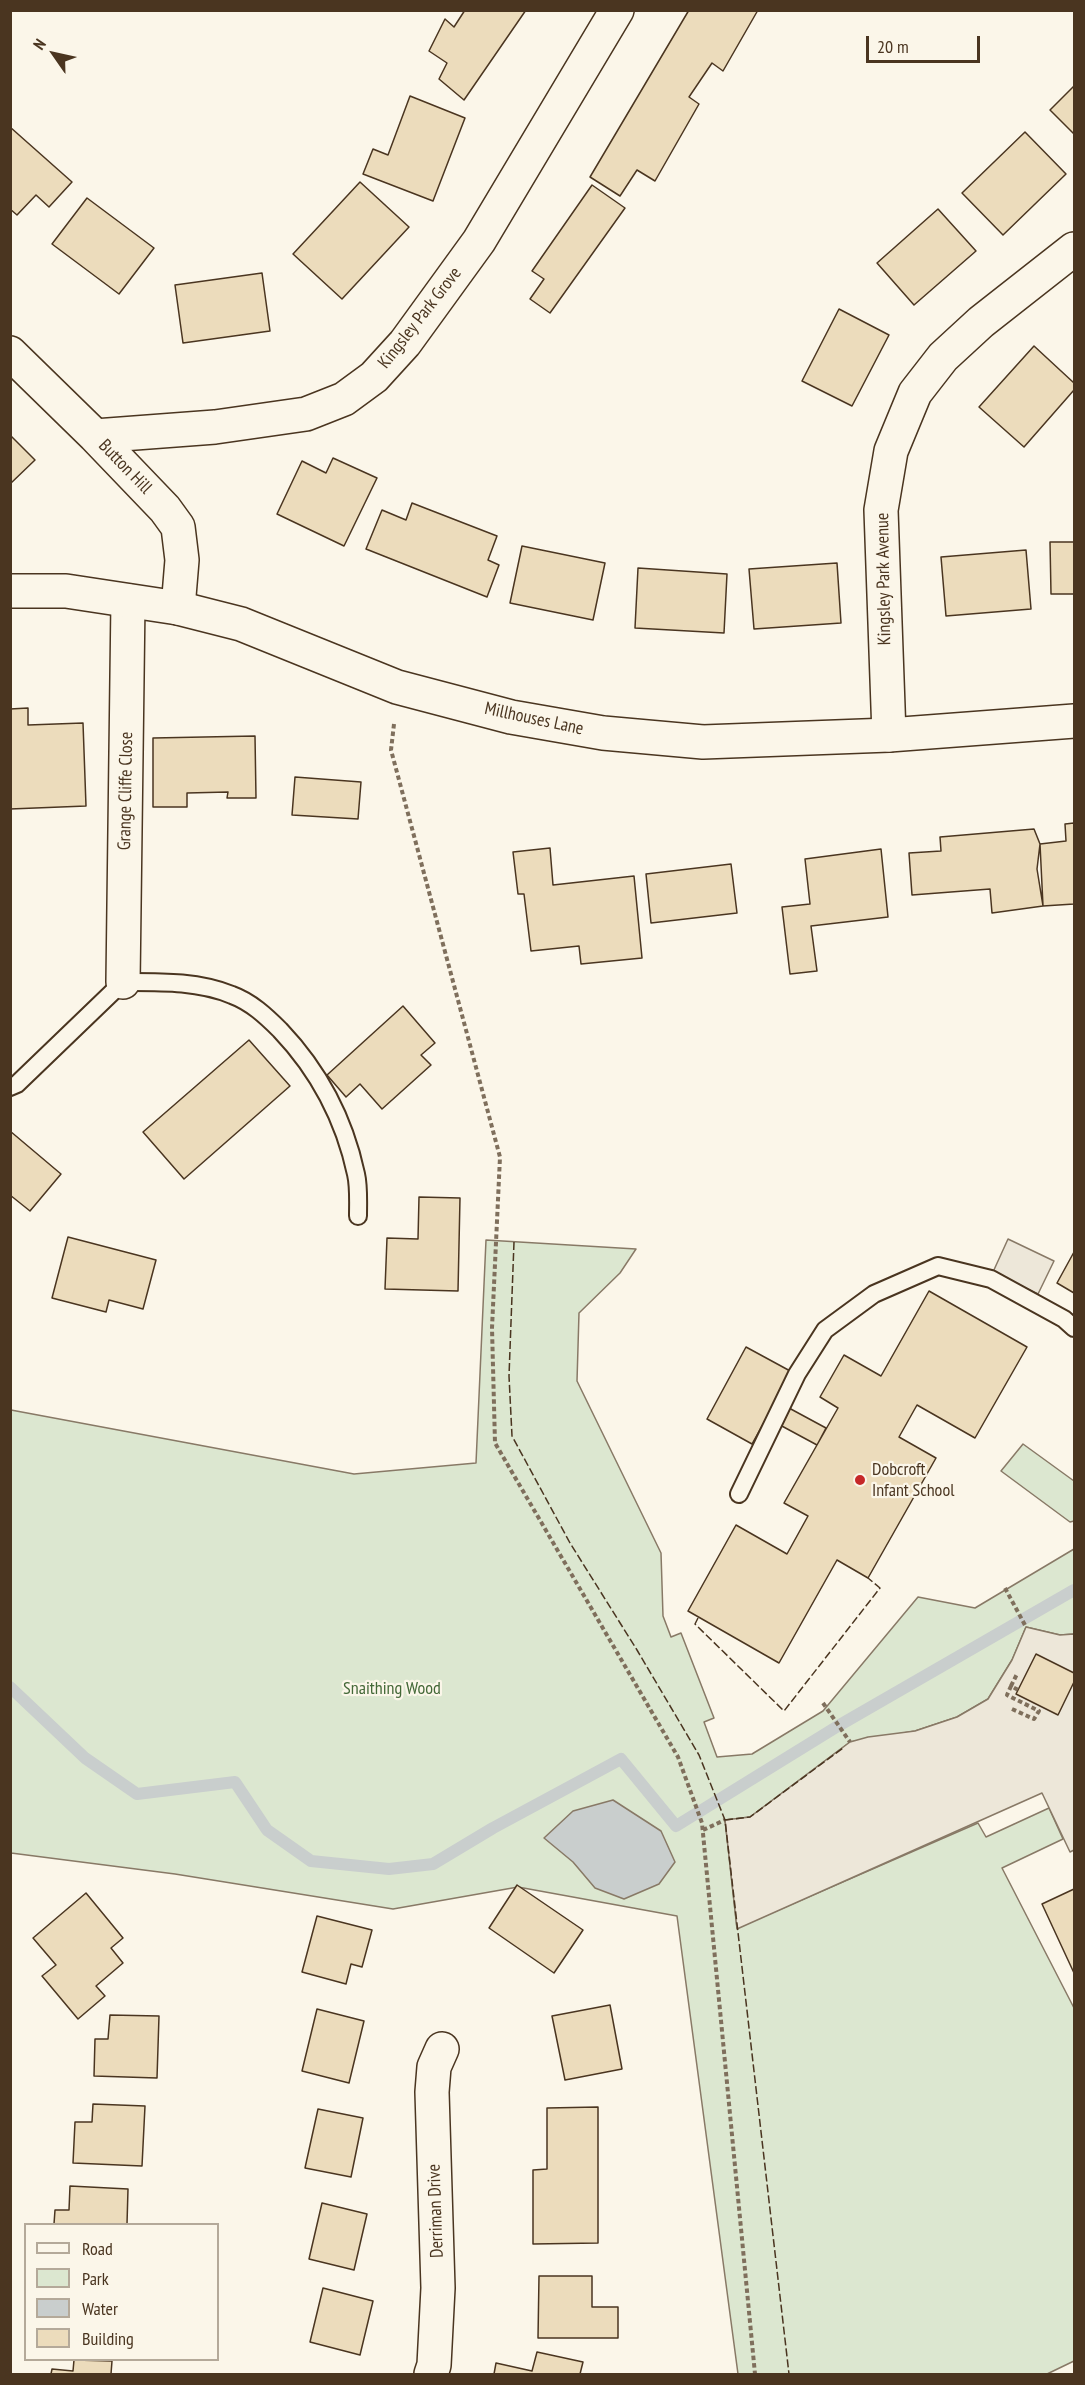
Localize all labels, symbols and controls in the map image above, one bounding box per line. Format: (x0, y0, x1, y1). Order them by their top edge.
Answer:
north arrow (24, 24, 84, 84)
scale bar (869, 24, 983, 62)
text: N (28, 35, 50, 53)
text: 20 m (877, 35, 909, 58)
street label: Kingsley Park Grove (374, 263, 466, 373)
street label: Button Hill (94, 435, 156, 499)
street label: Kingsley Park Avenue (872, 513, 896, 645)
street label: Millhouses Lane (483, 698, 585, 740)
street label: Grange Cliffe Close (114, 732, 138, 850)
place label: Dobcroft Infant School (872, 1459, 954, 1502)
marker: Dobcroft Infant School (853, 1473, 867, 1487)
park label: Snaithing Wood (343, 1678, 441, 1700)
street label: Derriman Drive (424, 2164, 448, 2258)
legend (24, 2223, 219, 2361)
text: Road (82, 2237, 113, 2260)
text: Park (82, 2267, 109, 2290)
text: Water (82, 2297, 118, 2320)
text: Building (82, 2327, 134, 2350)

